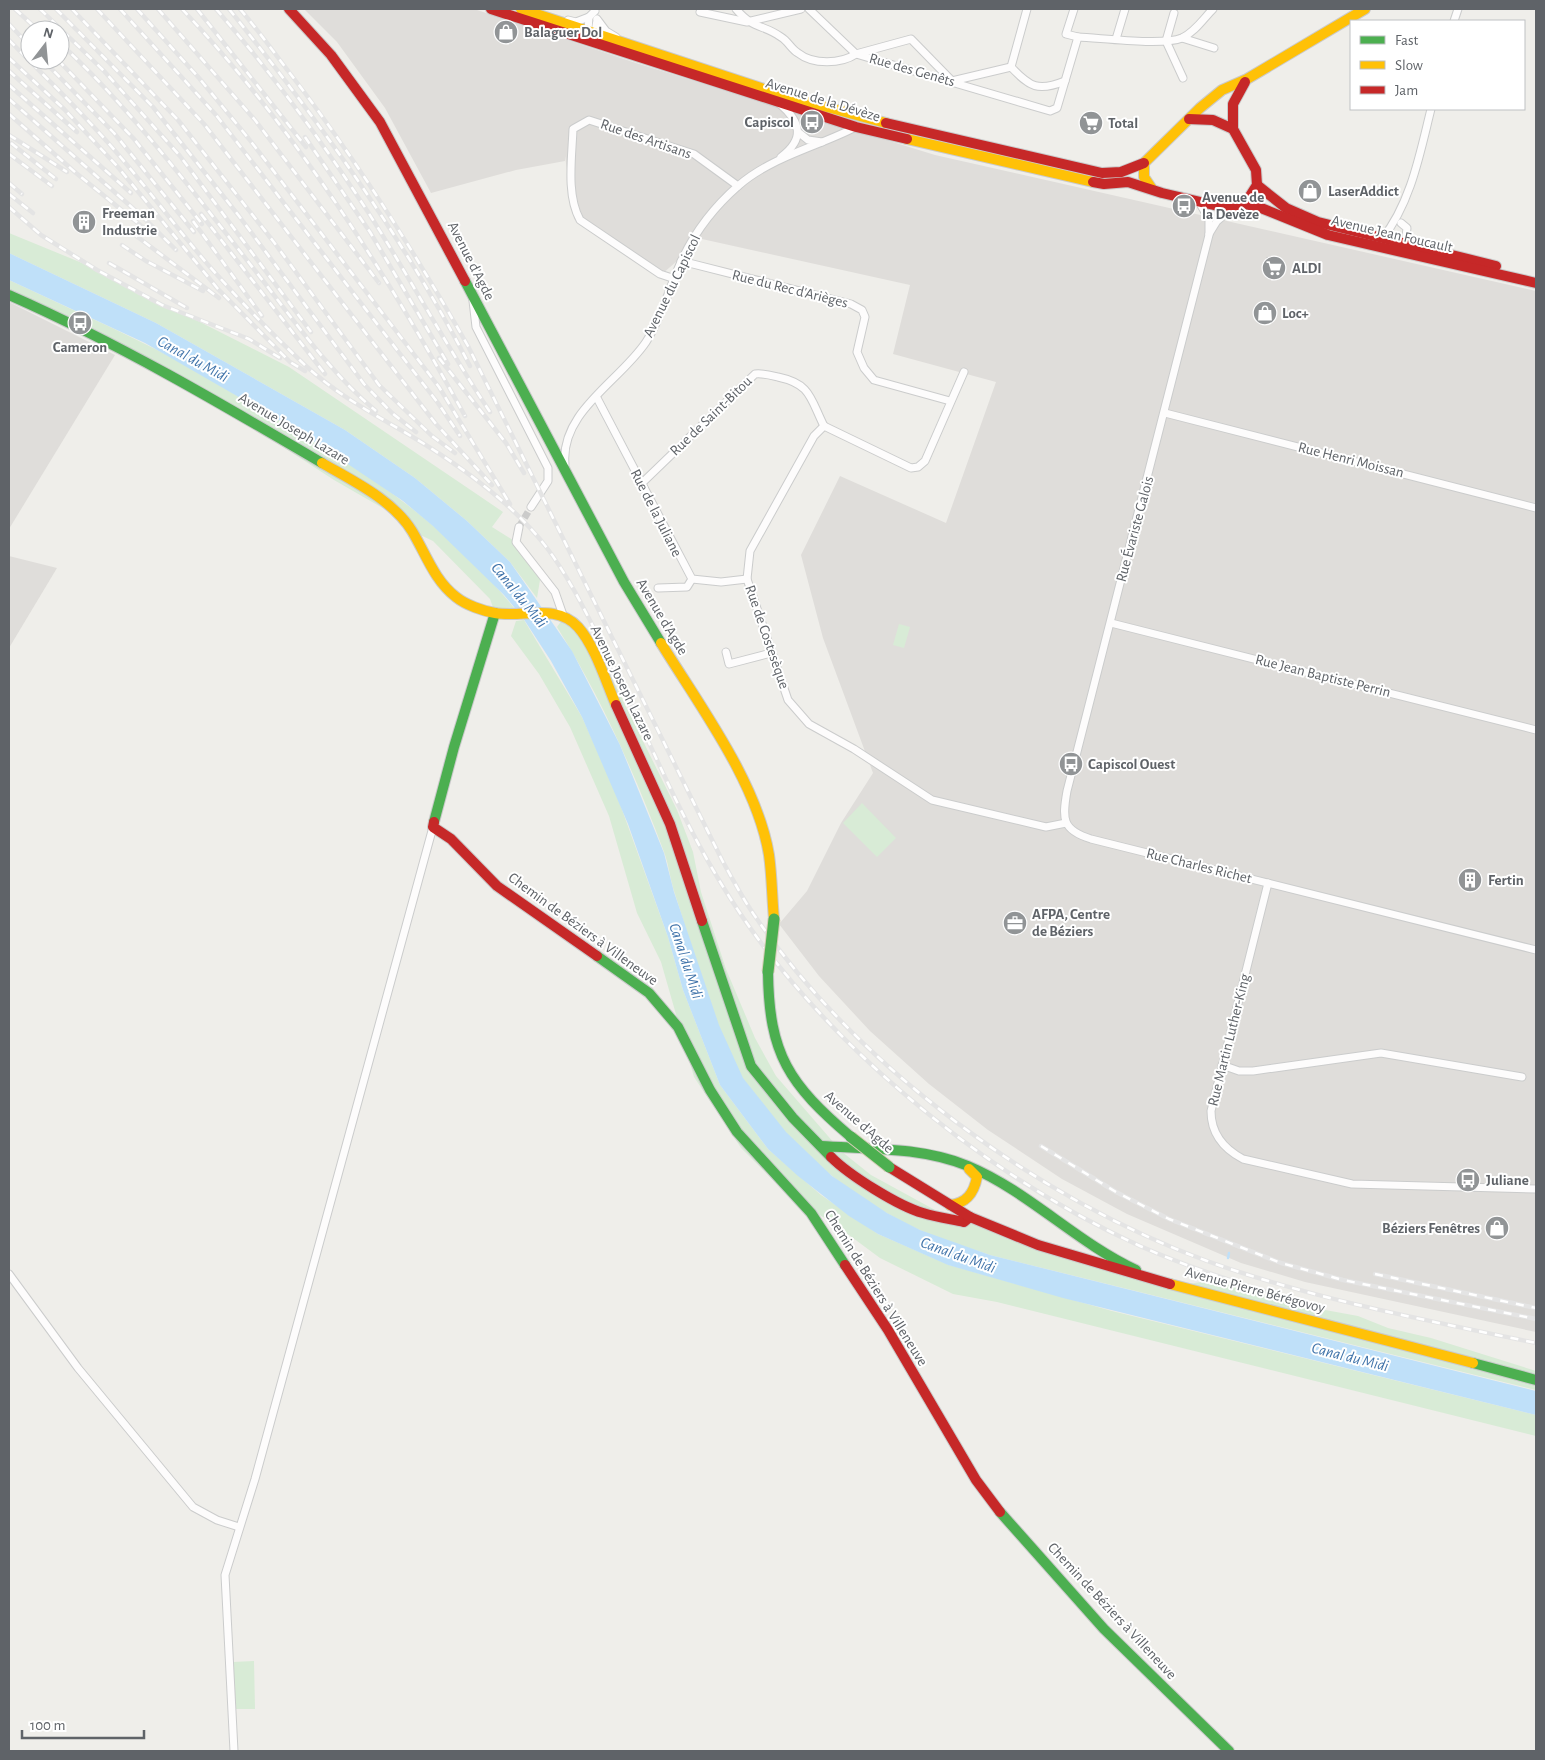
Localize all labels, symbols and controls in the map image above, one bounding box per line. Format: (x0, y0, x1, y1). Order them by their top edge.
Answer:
shop icon: Balaguer Dol (493, 19, 519, 45)
north arrow (20, 20, 70, 70)
legend (1350, 20, 1525, 110)
text: N (42, 25, 55, 42)
place label: Balaguer Dol (524, 25, 602, 40)
text: Fast (1395, 33, 1419, 48)
street label: Rue des Genêts (867, 51, 957, 89)
text: Slow (1395, 58, 1423, 73)
street label: Avenue de la Dévèze (764, 75, 882, 125)
text: Jam (1395, 83, 1418, 98)
bus stop icon: Capiscol (799, 109, 825, 135)
supermarket icon: Total (1078, 110, 1104, 136)
place label: Capiscol (744, 115, 794, 130)
street label: Rue des Artisans (599, 116, 693, 162)
place label: Total (1108, 116, 1138, 131)
shop icon: LaserAddict (1297, 178, 1323, 204)
place label: LaserAddict (1328, 184, 1399, 199)
place label: Avenue de la Devèze (1202, 190, 1264, 222)
bus stop icon: Avenue de la Devèze (1171, 193, 1197, 219)
place label: Freeman Industrie (102, 206, 157, 238)
building icon: Freeman Industrie (71, 209, 97, 235)
street label: Avenue Jean Foucault (1330, 213, 1454, 255)
street label: Avenue d'Agde (445, 219, 497, 303)
street label: Avenue du Capiscol (641, 232, 703, 340)
supermarket icon: ALDI (1261, 255, 1287, 281)
place label: ALDI (1292, 261, 1322, 276)
street label: Rue du Rec d'Arièges (731, 267, 849, 311)
shop icon: Loc+ (1252, 300, 1278, 326)
place label: Loc+ (1282, 306, 1309, 321)
bus stop icon: Cameron (67, 310, 93, 336)
water label: Canal du Midi (155, 333, 232, 385)
place label: Cameron (53, 340, 107, 355)
street label: Rue de Saint-Bitou (667, 373, 755, 459)
street label: Avenue Joseph Lazare (236, 390, 352, 468)
street label: Rue Henri Moissan (1296, 440, 1406, 480)
street label: Rue de la Juliane (627, 467, 685, 559)
street label: Rue Évariste Galois (1112, 474, 1156, 583)
water label: Canal du Midi (488, 559, 550, 631)
street label: Avenue d'Agde (633, 576, 691, 658)
street label: Rue de Costesèque (742, 583, 792, 691)
street label: Avenue Joseph Lazare (588, 623, 656, 743)
street label: Rue Jean Baptiste Perrin (1254, 652, 1392, 700)
bus stop icon: Capiscol Ouest (1058, 751, 1084, 777)
place label: Capiscol Ouest (1088, 757, 1175, 772)
street label: Rue Charles Richet (1145, 846, 1253, 886)
building icon: Fertin (1457, 867, 1483, 893)
street label: Chemin de Béziers à Villeneuve (505, 870, 661, 988)
place label: Fertin (1488, 873, 1524, 888)
place label: AFPA, Centre de Béziers (1032, 907, 1110, 939)
office icon: AFPA, Centre de Béziers (1002, 910, 1028, 936)
water label: Canal du Midi (666, 921, 706, 1001)
street label: Rue Martin Luther-King (1205, 972, 1253, 1108)
street label: Avenue d'Agde (822, 1088, 897, 1156)
bus stop icon: Juliane (1455, 1167, 1481, 1193)
place label: Juliane (1486, 1173, 1529, 1188)
street label: Chemin de Béziers à Villeneuve (822, 1207, 930, 1369)
shop icon: Béziers Fenêtres (1484, 1215, 1510, 1241)
place label: Béziers Fenêtres (1382, 1221, 1480, 1236)
water label: Canal du Midi (918, 1234, 998, 1276)
street label: Avenue Pierre Bérégovoy (1183, 1264, 1327, 1316)
water label: Canal du Midi (1310, 1340, 1391, 1374)
street label: Chemin de Béziers à Villeneuve (1045, 1540, 1179, 1682)
scale bar (22, 1708, 145, 1740)
text: 100 m (30, 1718, 65, 1733)

